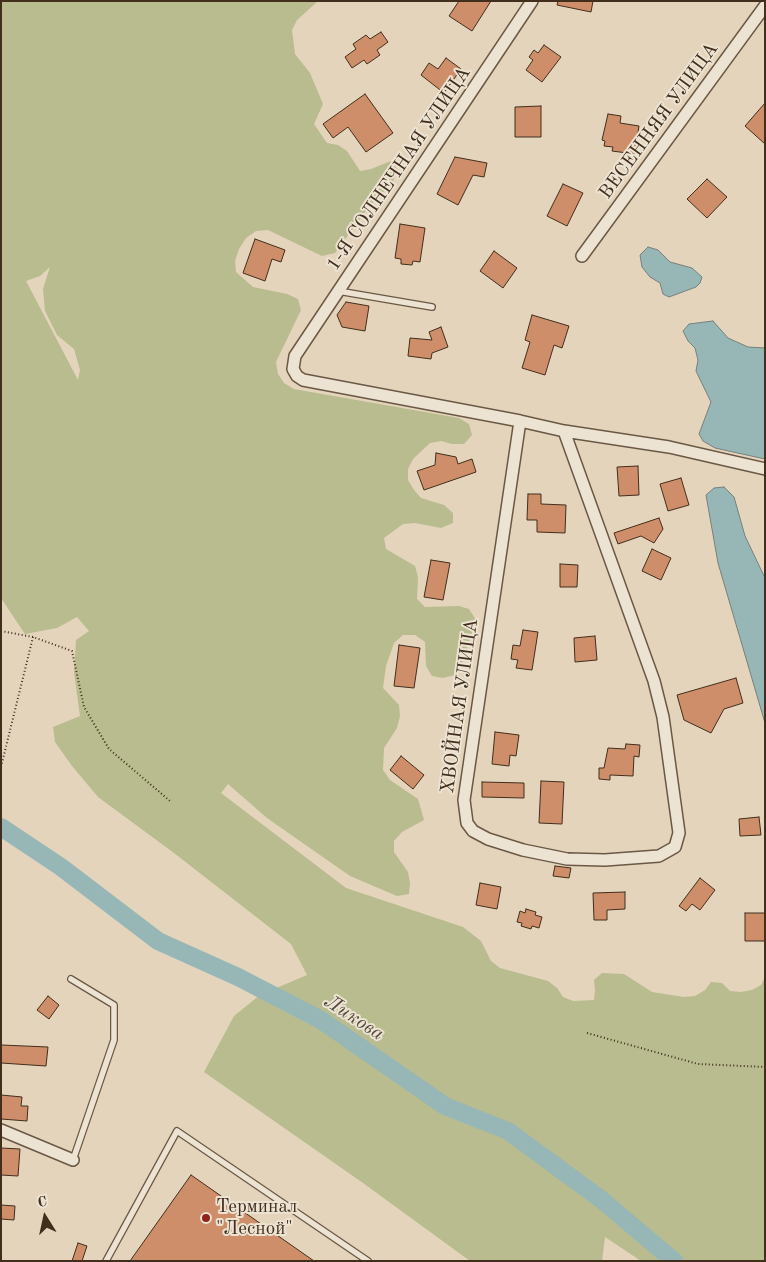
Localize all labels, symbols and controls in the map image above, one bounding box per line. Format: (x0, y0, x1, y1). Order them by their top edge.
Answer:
street label: ВЕСЕННЯЯ УЛИЦА (595, 38, 723, 204)
street label: 1-Я СОЛНЕЧНАЯ УЛИЦА (322, 63, 476, 275)
street label: ХВОЙНАЯ УЛИЦА (436, 617, 484, 795)
water label: Ликова (320, 990, 388, 1046)
north arrow (20, 1192, 70, 1242)
text: С (37, 1195, 48, 1210)
place label: Терминал "Лесной" (216, 1196, 297, 1240)
marker: Терминал "Лесной" (200, 1212, 212, 1224)

